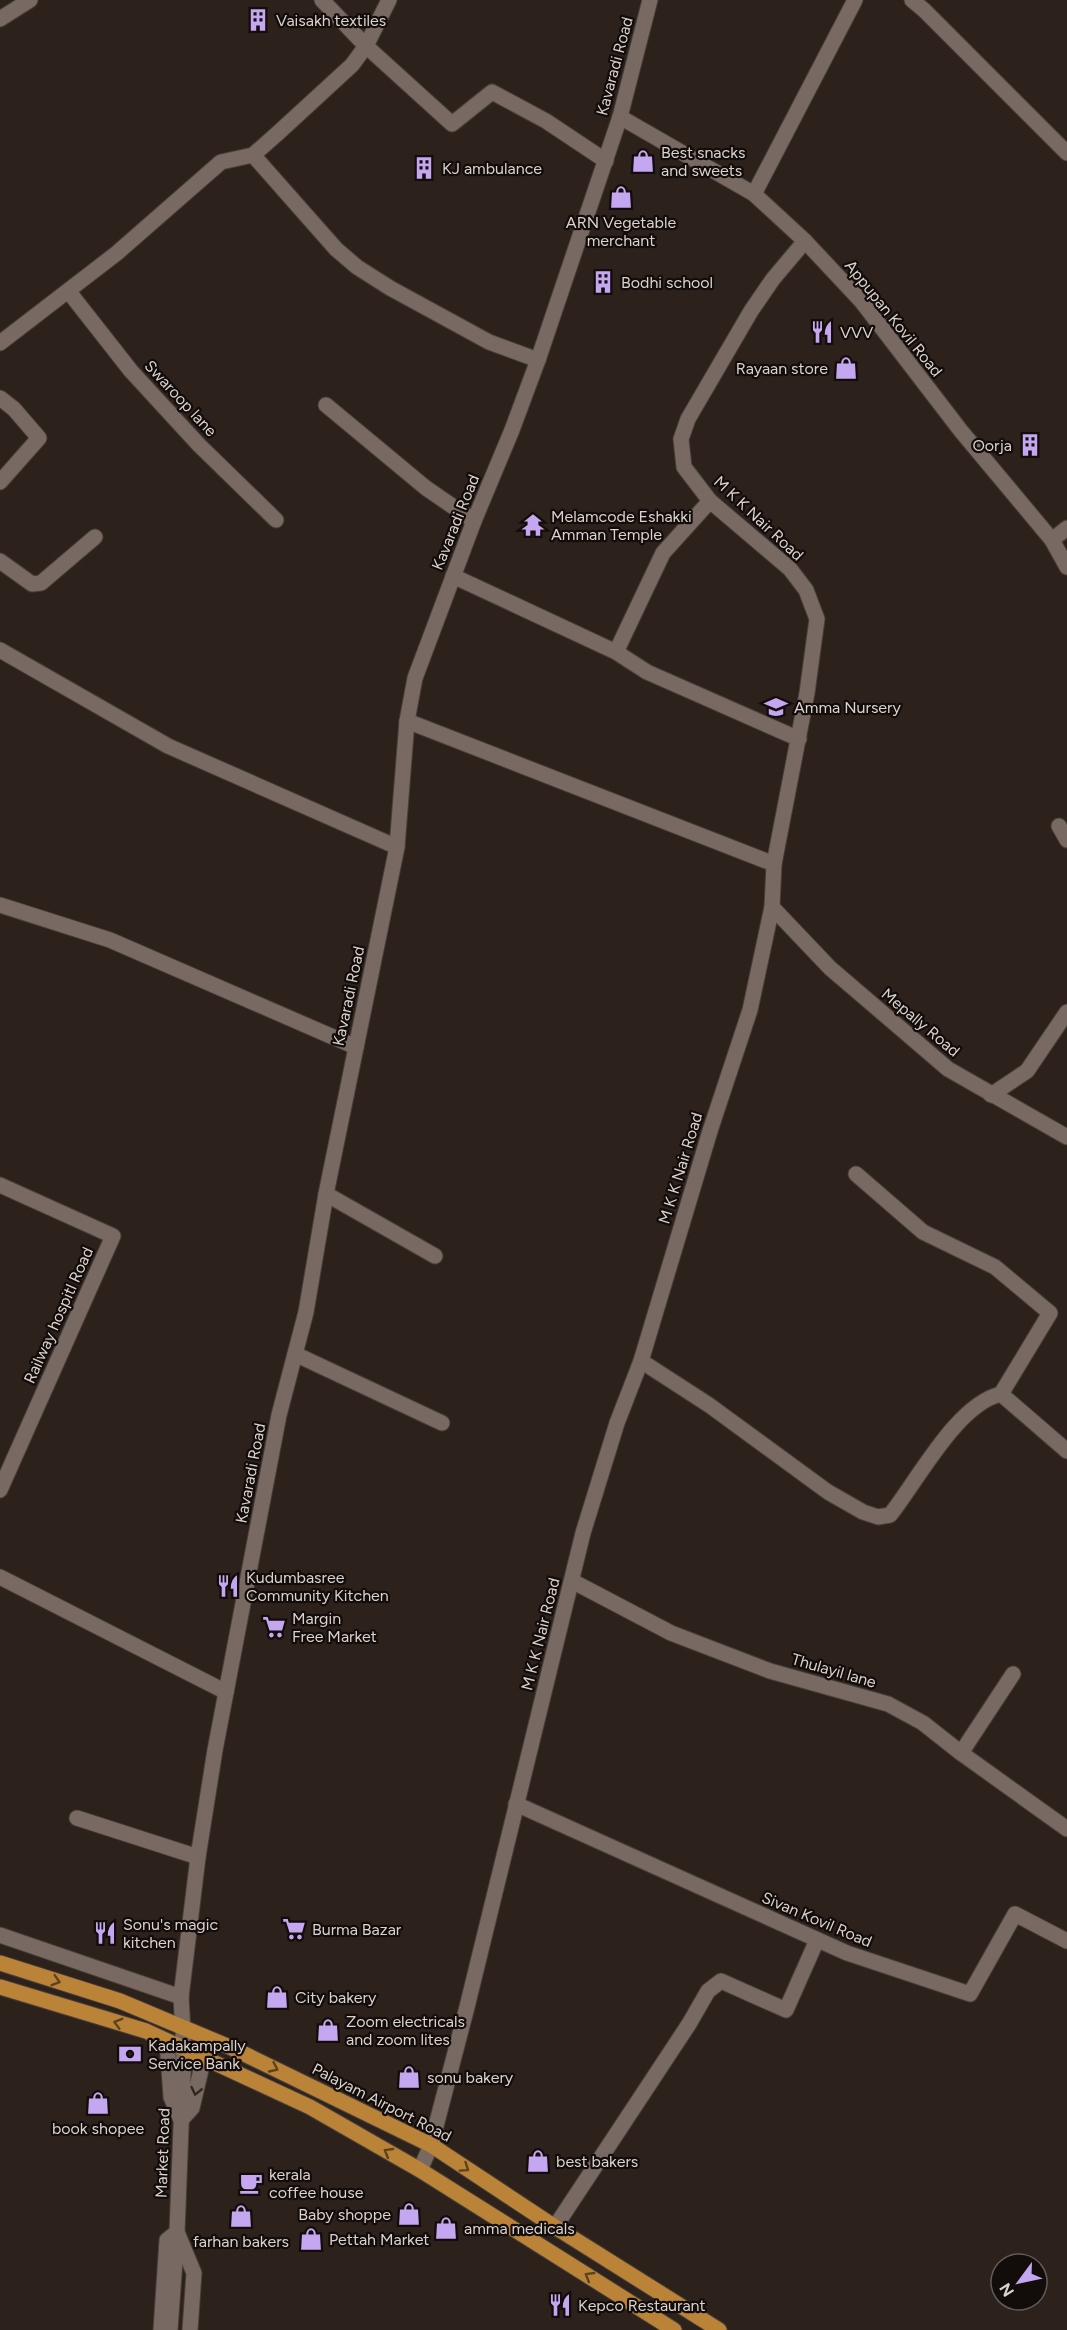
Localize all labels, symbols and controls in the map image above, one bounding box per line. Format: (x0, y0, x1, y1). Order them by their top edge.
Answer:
building icon: Vaisakh textiles (245, 7, 271, 33)
place label: Vaisakh textiles (276, 11, 386, 30)
street label: Kavaradi Road (592, 15, 637, 118)
place label: Best snacks and sweets (661, 143, 745, 180)
shop icon: Best snacks and sweets (630, 148, 656, 174)
building icon: KJ ambulance (411, 155, 437, 181)
place label: KJ ambulance (442, 159, 542, 178)
shop icon: ARN Vegetable merchant (608, 184, 634, 210)
place label: ARN Vegetable merchant (566, 213, 676, 250)
street label: Appupan Kovil Road (841, 256, 946, 380)
building icon: Bodhi school (590, 269, 616, 295)
place label: Bodhi school (621, 273, 713, 292)
restaurant icon: VVV (809, 319, 835, 345)
place label: VVV (840, 323, 873, 342)
shop icon: Rayaan store (833, 355, 859, 381)
street label: Swaroop lane (141, 356, 221, 441)
place label: Rayaan store (736, 359, 828, 378)
building icon: Oorja (1017, 432, 1043, 458)
place label: Oorja (972, 436, 1012, 455)
street label: Kavaradi Road (428, 472, 483, 573)
street label: M K K Nair Road (710, 472, 807, 565)
place label: Melamcode Eshakki Amman Temple (551, 507, 692, 544)
temple icon: Melamcode Eshakki Amman Temple (520, 512, 546, 538)
school or university icon: Amma Nursery (763, 694, 789, 720)
place label: Amma Nursery (794, 698, 901, 717)
street label: Kavaradi Road (329, 945, 368, 1048)
street label: Mepally Road (878, 984, 964, 1061)
street label: M K K Nair Road (655, 1110, 706, 1226)
street label: Railway hospitl Road (20, 1244, 97, 1386)
street label: Kavaradi Road (231, 1422, 269, 1525)
place label: Kudumbasree Community Kitchen (246, 1568, 389, 1605)
restaurant icon: Kudumbasree Community Kitchen (215, 1573, 241, 1599)
street label: M K K Nair Road (517, 1576, 564, 1692)
place label: Margin Free Market (292, 1609, 377, 1646)
supermarket icon: Margin Free Market (261, 1614, 287, 1640)
street label: Thulayil lane (789, 1649, 879, 1692)
street label: Sivan Kovil Road (759, 1888, 875, 1951)
place label: Sonu's magic kitchen (123, 1915, 218, 1952)
supermarket icon: Burma Bazar (281, 1916, 307, 1942)
restaurant icon: Sonu's magic kitchen (92, 1920, 118, 1946)
place label: Burma Bazar (312, 1920, 402, 1939)
one-way arrow (50, 1974, 61, 1986)
shop icon: City bakery (264, 1984, 290, 2010)
place label: City bakery (295, 1988, 377, 2007)
place label: Zoom electricals and zoom lites (346, 2012, 465, 2049)
shop icon: Zoom electricals and zoom lites (315, 2017, 341, 2043)
one-way arrow (113, 2018, 123, 2031)
place label: Kadakampally Service Bank (148, 2036, 246, 2073)
bank icon: Kadakampally Service Bank (117, 2041, 143, 2067)
street label: Palayam Airport Road (309, 2059, 455, 2146)
one-way arrow (267, 2061, 278, 2073)
shop icon: sonu bakery (396, 2064, 422, 2090)
place label: sonu bakery (427, 2068, 514, 2087)
one-way arrow (190, 2086, 203, 2096)
shop icon: book shopee (85, 2090, 111, 2116)
street label: Market Road (151, 2108, 174, 2198)
place label: book shopee (52, 2119, 144, 2138)
one-way arrow (384, 2148, 394, 2159)
shop icon: best bakers (525, 2148, 551, 2174)
place label: best bakers (556, 2152, 638, 2171)
one-way arrow (459, 2161, 470, 2172)
place label: kerala coffee house (269, 2165, 364, 2202)
cafe icon: kerala coffee house (238, 2170, 264, 2196)
shop icon: Baby shoppe (396, 2201, 422, 2227)
shop icon: farhan bakers (228, 2203, 254, 2229)
place label: Baby shoppe (298, 2205, 391, 2224)
shop icon: amma medicals (433, 2215, 459, 2241)
place label: amma medicals (464, 2219, 575, 2238)
shop icon: Pettah Market (298, 2226, 324, 2252)
place label: Pettah Market (329, 2230, 429, 2249)
place label: farhan bakers (193, 2232, 289, 2251)
north arrow (989, 2252, 1049, 2312)
one-way arrow (585, 2272, 595, 2284)
text: N (996, 2280, 1018, 2300)
restaurant icon: Kepco Restaurant (547, 2292, 573, 2318)
place label: Kepco Restaurant (578, 2296, 706, 2315)

